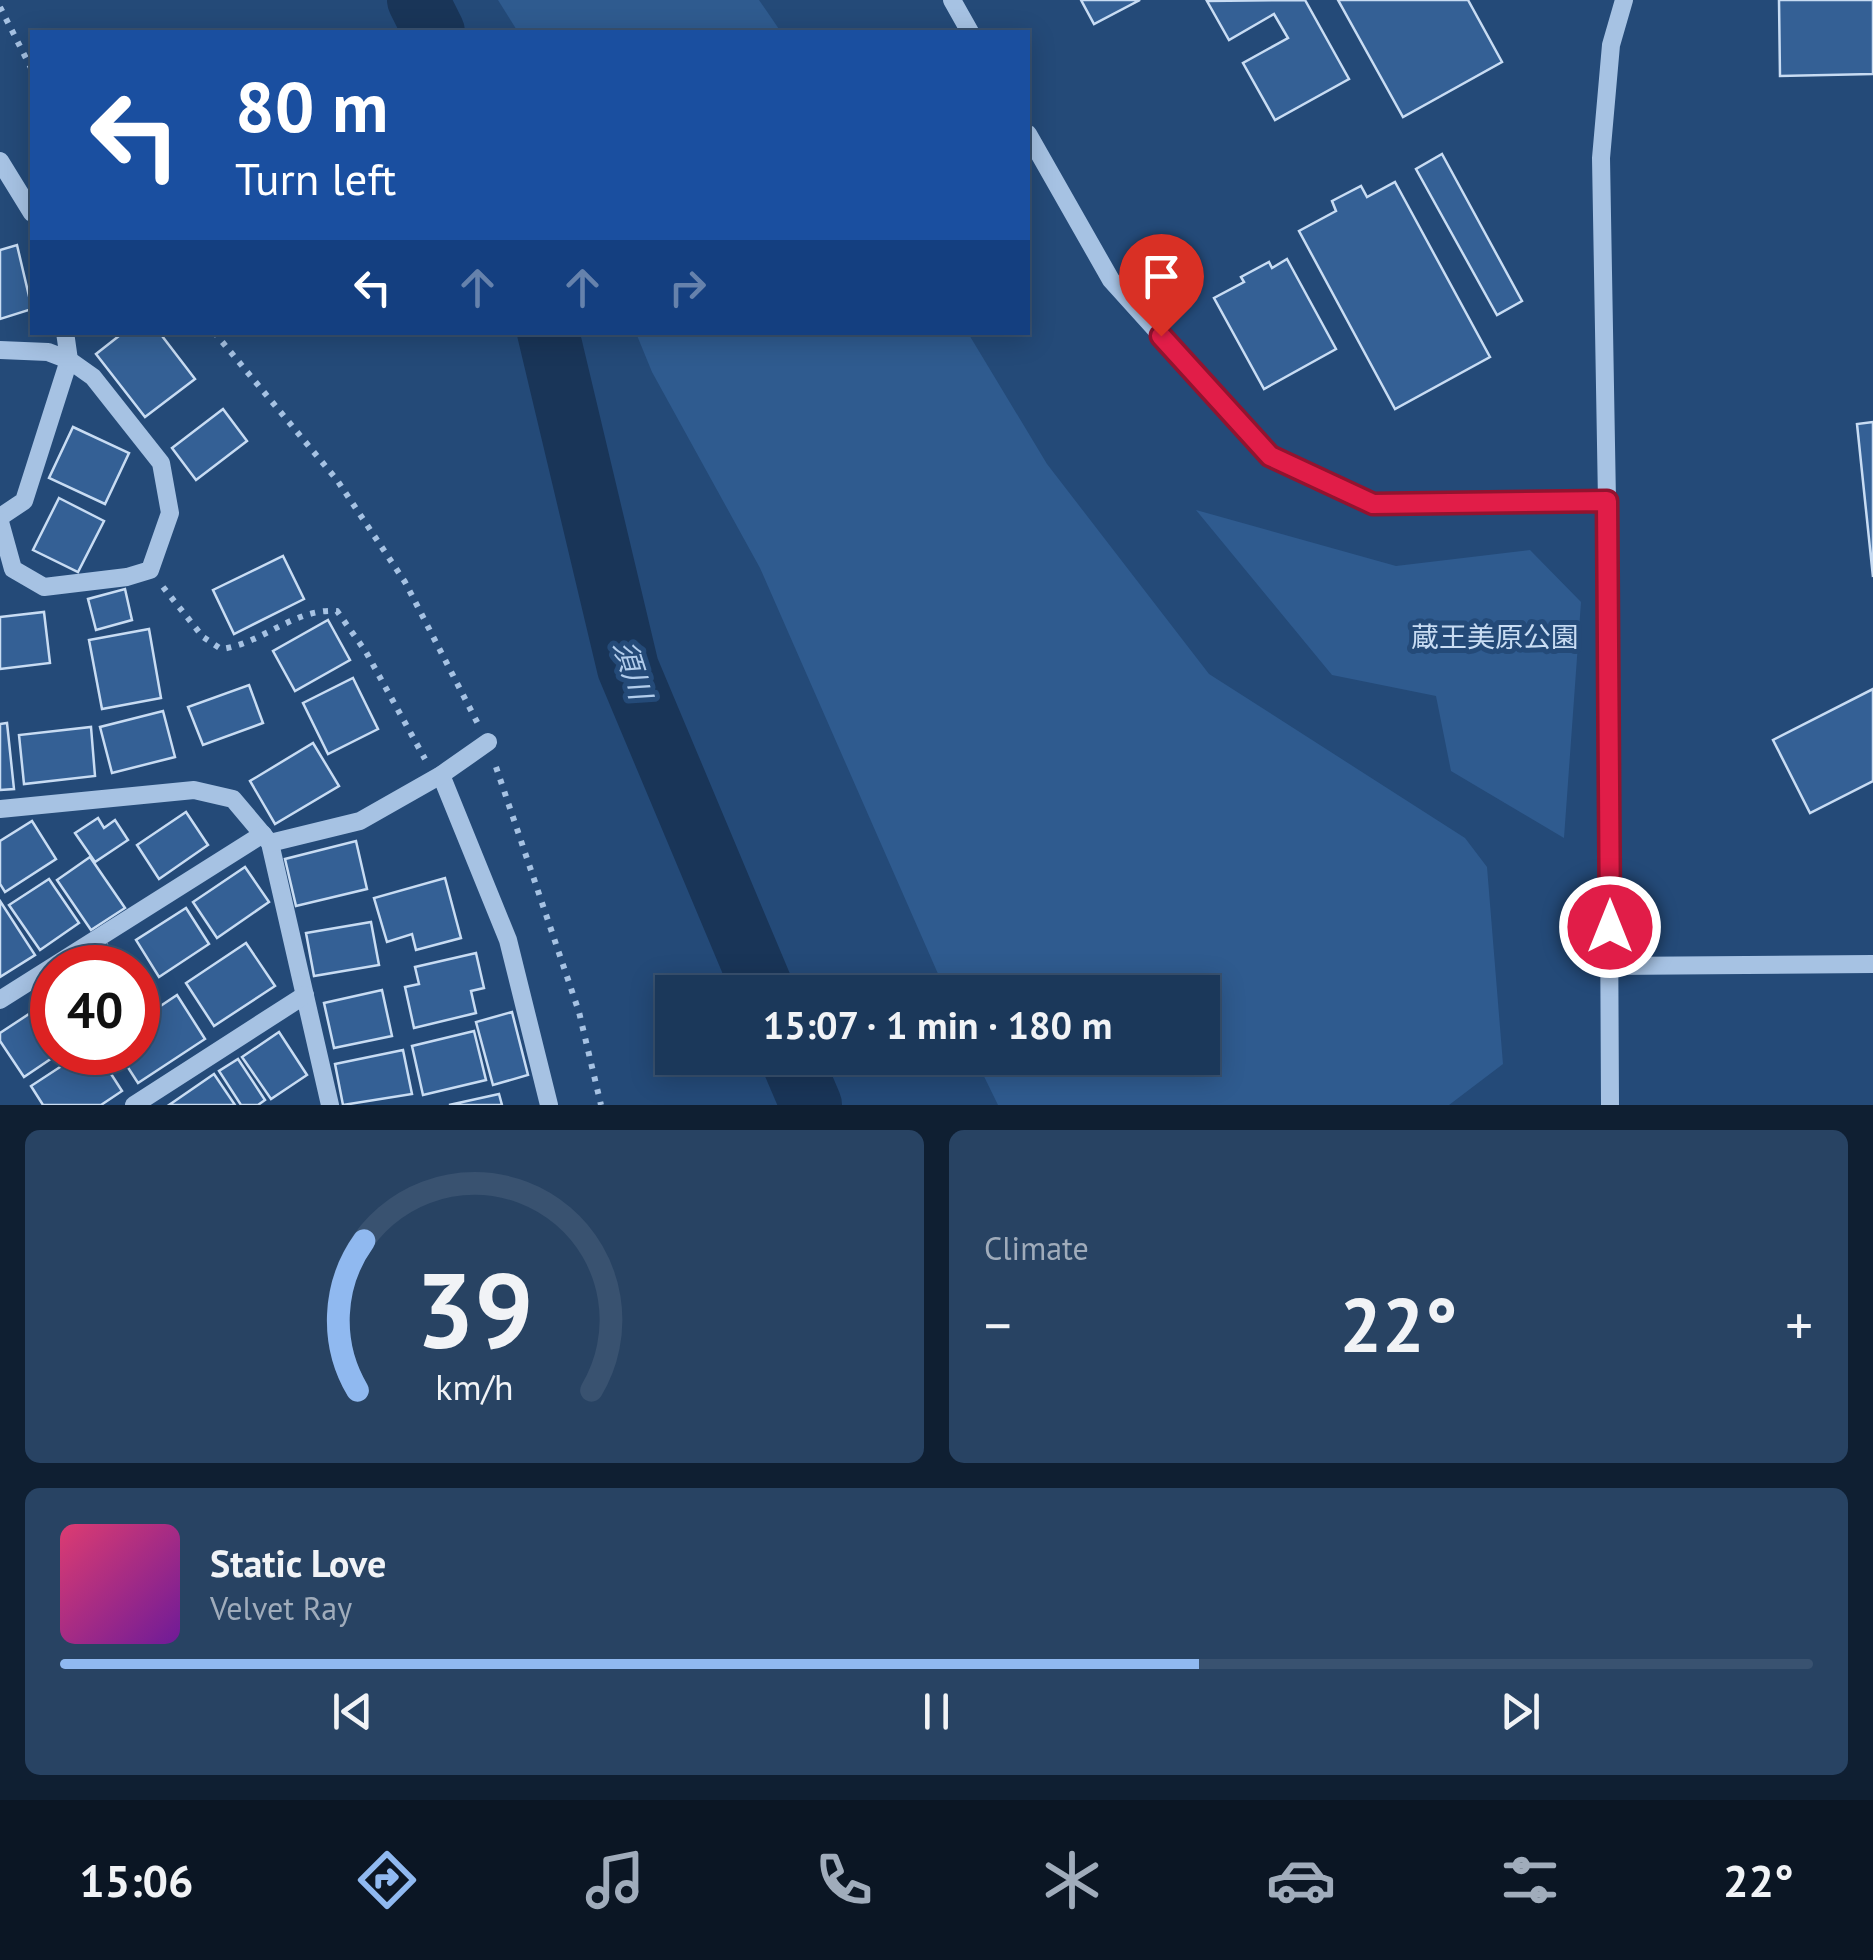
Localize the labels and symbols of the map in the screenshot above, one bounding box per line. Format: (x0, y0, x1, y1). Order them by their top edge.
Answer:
pin (1119, 234, 1204, 337)
park label: 蔵王美原公園 (1411, 618, 1579, 655)
water label: 須川 (606, 635, 662, 707)
position arrow (1558, 875, 1662, 979)
speed limit sign: 40 (30, 945, 160, 1075)

